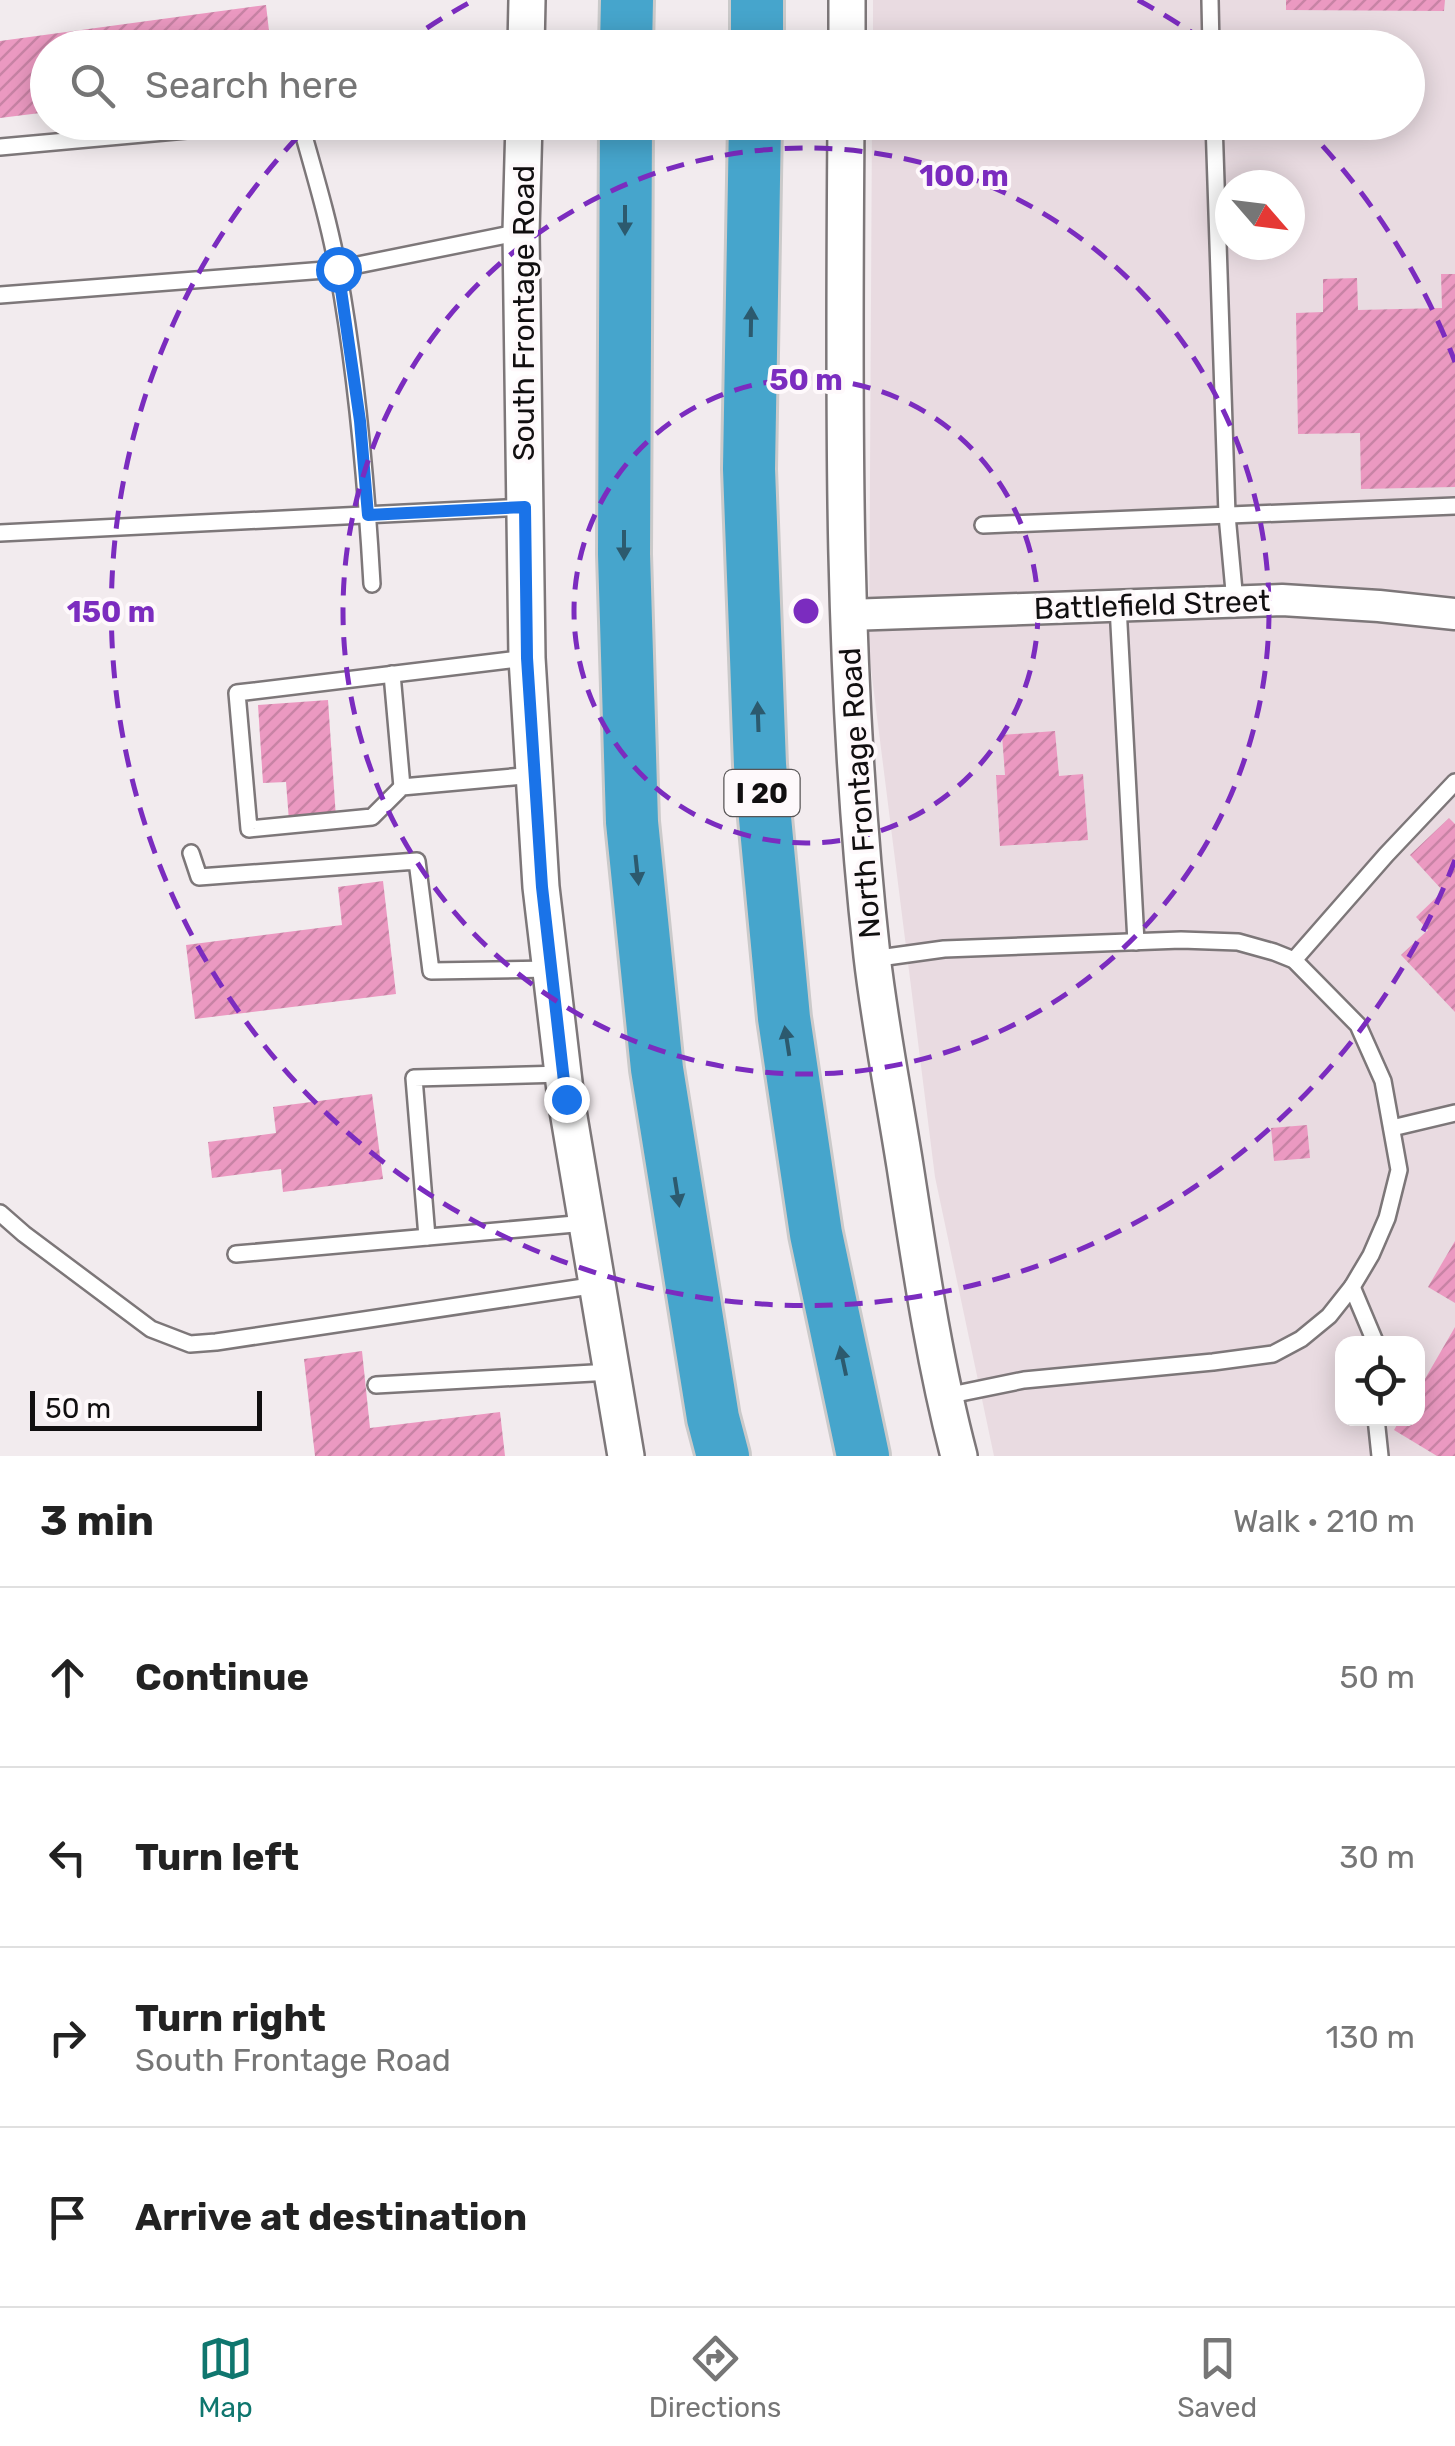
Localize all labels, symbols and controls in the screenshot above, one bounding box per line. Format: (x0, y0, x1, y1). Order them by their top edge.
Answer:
search box (30, 30, 1425, 140)
icon: search (65, 58, 120, 113)
text: Search here (145, 62, 358, 108)
text: 100 m (919, 158, 1009, 194)
street label: South Frontage Road (506, 165, 542, 461)
north arrow (1215, 170, 1305, 260)
one-way arrow (617, 204, 633, 236)
route start (316, 247, 362, 293)
one-way arrow (744, 306, 760, 338)
text: 50 m (769, 362, 843, 398)
one-way arrow (616, 529, 632, 561)
street label: Battlefield Street (1033, 583, 1271, 627)
centre of rings (788, 593, 824, 629)
text: 150 m (67, 594, 155, 630)
street label: North Frontage Road (832, 646, 888, 940)
one-way arrow (750, 700, 766, 732)
road number: I 20 (724, 770, 800, 816)
one-way arrow (629, 854, 645, 886)
one-way arrow (779, 1024, 794, 1056)
route end (544, 1077, 590, 1123)
one-way arrow (670, 1177, 685, 1208)
map controls (1335, 1336, 1425, 1426)
button: locate (1335, 1336, 1425, 1426)
one-way arrow (834, 1345, 850, 1376)
scale bar (30, 1386, 262, 1430)
text: 50 m (45, 1392, 111, 1425)
text: 3 min (40, 1496, 154, 1546)
text: Walk · 210 m (1233, 1502, 1415, 1540)
icon: ahead (40, 1650, 95, 1705)
text: Continue (135, 1654, 309, 1700)
text: 50 m (1339, 1658, 1415, 1696)
icon: left (40, 1830, 95, 1885)
text: Turn left (135, 1834, 299, 1880)
text: 30 m (1339, 1838, 1415, 1876)
text: Turn right (135, 1995, 326, 2041)
icon: right (40, 2010, 95, 2065)
text: 130 m (1325, 2018, 1415, 2056)
text: South Frontage Road (135, 2041, 451, 2079)
icon: arrive (40, 2190, 95, 2245)
text: Arrive at destination (135, 2194, 527, 2240)
tab: Map (198, 2331, 253, 2424)
tab: Directions (649, 2331, 781, 2424)
tab: Saved (1177, 2331, 1257, 2424)

